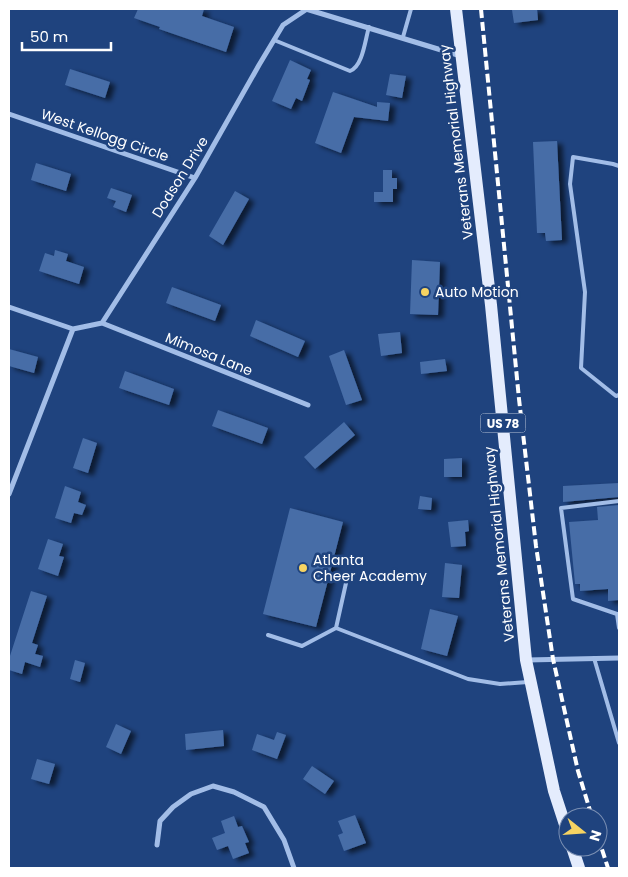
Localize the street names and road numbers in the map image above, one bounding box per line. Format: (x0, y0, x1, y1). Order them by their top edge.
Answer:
street label: Veterans Memorial Highway (434, 43, 478, 241)
street label: West Kellogg Circle (38, 104, 172, 166)
street label: Dodson Drive (147, 132, 213, 221)
street label: Mimosa Lane (162, 327, 256, 381)
road number: US 78 (480, 413, 526, 432)
street label: Veterans Memorial Highway (479, 445, 519, 643)

